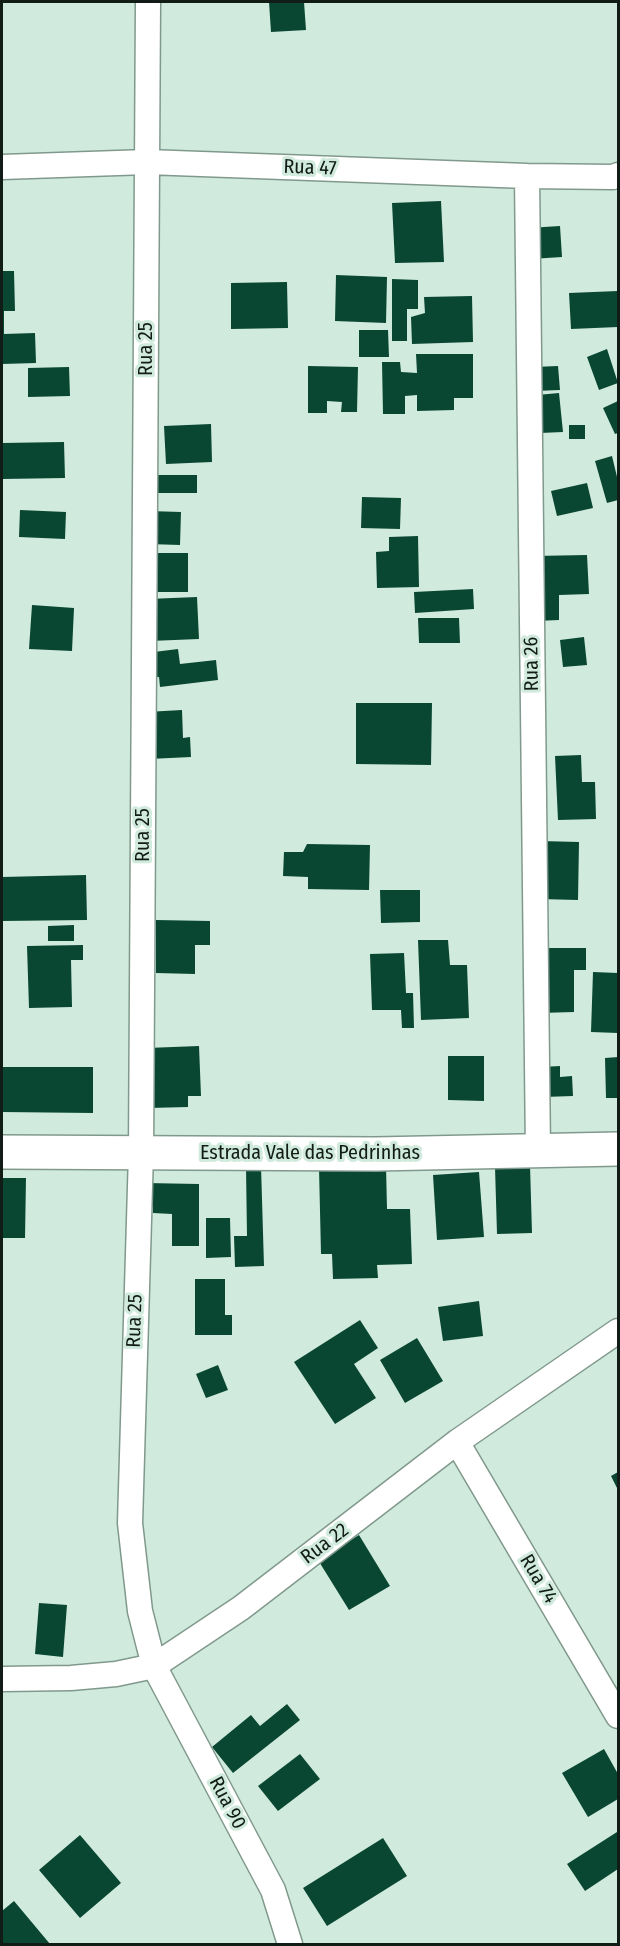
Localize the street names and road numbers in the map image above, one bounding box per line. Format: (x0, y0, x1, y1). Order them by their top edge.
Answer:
street label: Rua 47 (283, 155, 337, 181)
street label: Rua 25 (134, 322, 158, 376)
street label: Rua 26 (520, 636, 544, 692)
street label: Rua 25 (131, 808, 155, 862)
street label: Estrada Vale das Pedrinhas (200, 1141, 420, 1165)
street label: Rua 25 (122, 1294, 148, 1348)
street label: Rua 22 (296, 1518, 354, 1570)
street label: Rua 74 (514, 1550, 562, 1608)
street label: Rua 90 (203, 1773, 251, 1833)

